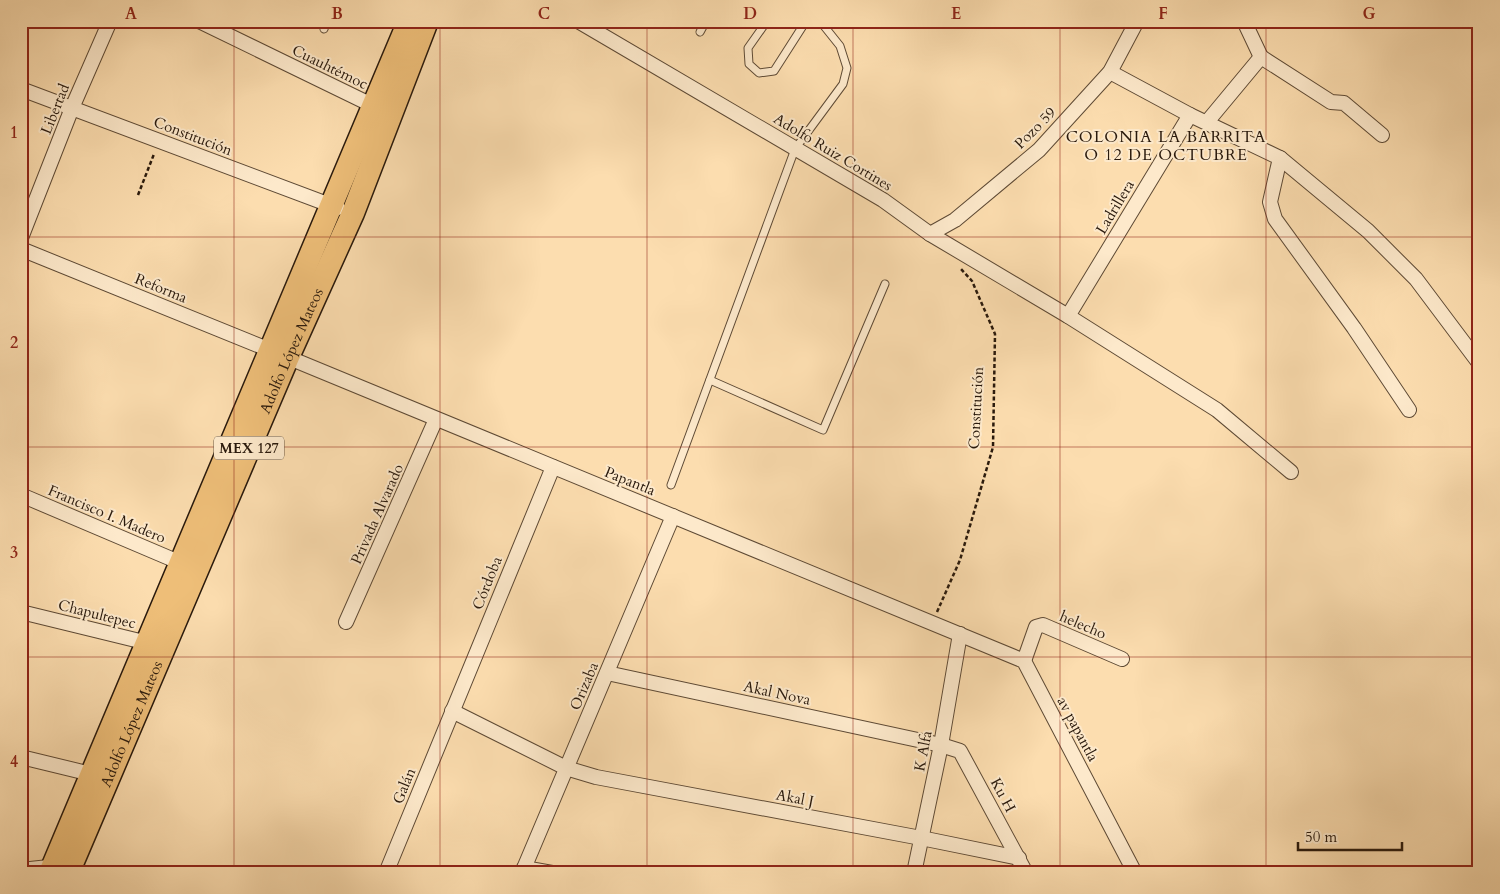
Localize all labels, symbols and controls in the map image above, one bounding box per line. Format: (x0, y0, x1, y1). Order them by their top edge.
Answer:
text: A (125, 3, 137, 25)
text: B (331, 3, 343, 25)
text: C (538, 3, 550, 25)
text: D (743, 3, 757, 25)
text: E (951, 3, 961, 25)
text: F (1158, 3, 1168, 25)
text: G (1362, 3, 1376, 25)
street label: Cuauhtémoc (289, 40, 371, 94)
street label: Libertad (36, 81, 74, 137)
street label: Pozo 59 (1010, 103, 1060, 153)
street label: Adolfo Ruiz Cortines (770, 109, 896, 195)
street label: Constitución (151, 112, 236, 160)
text: 1 (10, 122, 18, 144)
district label: COLONIA LA BARRITA O 12 DE OCTUBRE (1066, 126, 1266, 166)
street label: Ladrillera (1091, 176, 1139, 238)
street label: Reforma (132, 269, 190, 308)
street label: Adolfo López Mateos (255, 285, 328, 417)
text: 2 (10, 332, 18, 354)
street label: Constitución (964, 366, 988, 450)
road number: MEX 127 (214, 436, 284, 459)
street label: Privada Alvarado (346, 461, 408, 567)
street label: Papantla (602, 462, 659, 500)
street label: Francisco I. Madero (45, 480, 169, 548)
text: 3 (10, 542, 18, 564)
street label: Córdoba (467, 553, 507, 613)
street label: Chapultepec (56, 595, 138, 633)
street label: helecho (1057, 606, 1109, 644)
street label: Adolfo López Mateos (96, 658, 167, 790)
street label: Orizaba (565, 658, 603, 713)
street label: Akal Nova (742, 676, 813, 710)
street label: av papantla (1053, 693, 1104, 765)
street label: K Alfa (909, 729, 937, 773)
text: 4 (10, 751, 18, 773)
street label: Galán (388, 765, 420, 807)
street label: Ku H (986, 774, 1020, 816)
street label: Akal J (774, 785, 816, 811)
scale bar (1298, 819, 1401, 851)
text: 50 m (1305, 827, 1337, 847)

